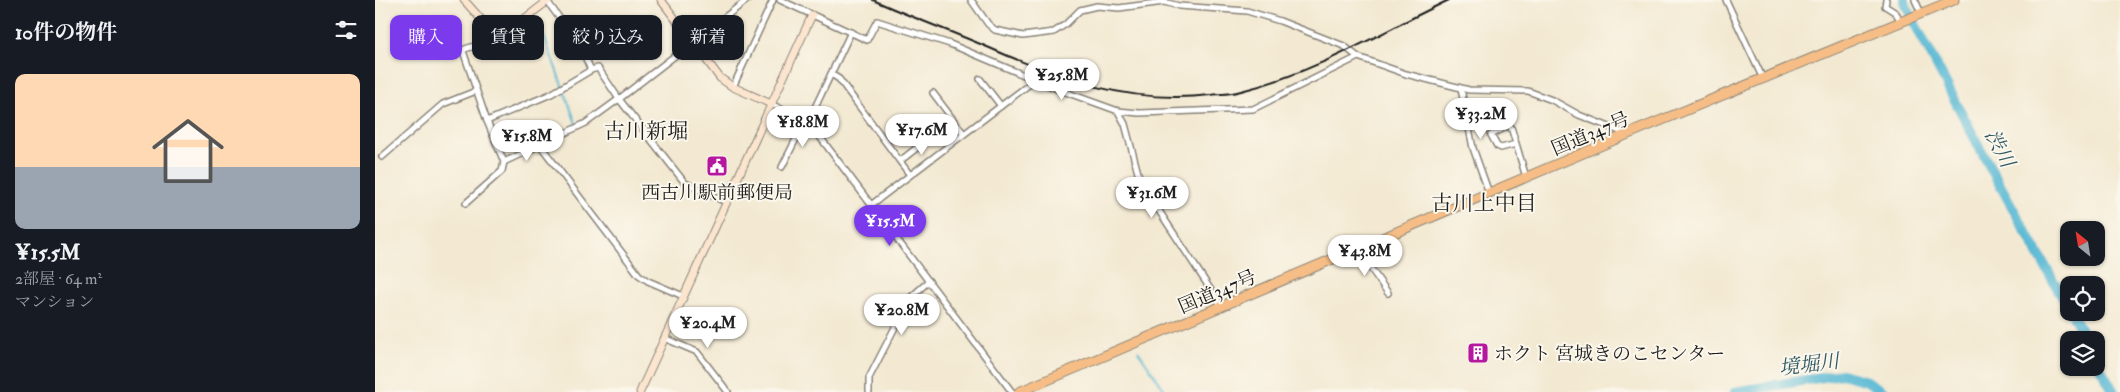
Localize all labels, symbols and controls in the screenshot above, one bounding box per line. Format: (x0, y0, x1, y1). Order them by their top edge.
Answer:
chip: 購入 (390, 15, 462, 60)
chip: 賃貸 (472, 15, 544, 60)
chip: 絞り込み (554, 15, 662, 60)
chip: 新着 (672, 15, 744, 60)
icon: filters (332, 16, 360, 44)
text: 10件の物件 (15, 19, 117, 46)
pin: ¥25.8M (1021, 58, 1103, 101)
text: ¥25.8M (1036, 65, 1088, 85)
pin: ¥33.2M (1440, 98, 1522, 140)
text: ¥33.2M (1455, 104, 1507, 124)
icon: home (143, 106, 233, 196)
pin: ¥18.8M (762, 106, 844, 148)
street label: 国道347号 (1548, 107, 1633, 161)
text: ¥18.8M (777, 112, 829, 132)
pin: ¥17.6M (881, 114, 963, 156)
district label: 古川新堀 (604, 118, 688, 145)
pin: ¥15.8M (486, 120, 568, 162)
text: ¥17.6M (896, 120, 948, 140)
water label: 渋川 (1979, 125, 2021, 174)
text: ¥15.8M (502, 126, 552, 146)
public building icon: 西古川駅前郵便局 (705, 154, 729, 178)
pin: ¥31.6M (1111, 176, 1193, 219)
place label: 西古川駅前郵便局 (641, 181, 793, 205)
text: ¥31.6M (1127, 183, 1177, 203)
district label: 古川上中目 (1432, 190, 1537, 217)
pin: ¥15.5M (849, 204, 931, 247)
text: ¥15.5M (865, 211, 915, 231)
north arrow (2060, 221, 2105, 266)
map controls (2060, 221, 2105, 376)
pin: ¥43.8M (1324, 234, 1406, 277)
text: ¥15.5M (15, 239, 80, 266)
text: ¥43.8M (1339, 241, 1391, 261)
street label: 国道347号 (1175, 265, 1260, 319)
text: 2部屋 · 64 m² (15, 269, 102, 289)
button: locate (2060, 276, 2105, 321)
text: マンション (15, 292, 94, 312)
pin: ¥20.8M (861, 294, 943, 336)
text: ¥20.8M (875, 300, 929, 320)
pin: ¥20.4M (667, 306, 749, 349)
text: ¥20.4M (680, 313, 736, 333)
button: layers (2060, 331, 2105, 376)
building icon: ホクト 宮城きのこセンター (1466, 341, 1490, 365)
place label: ホクト 宮城きのこセンター (1494, 342, 1725, 366)
water label: 境堀川 (1778, 348, 1842, 381)

